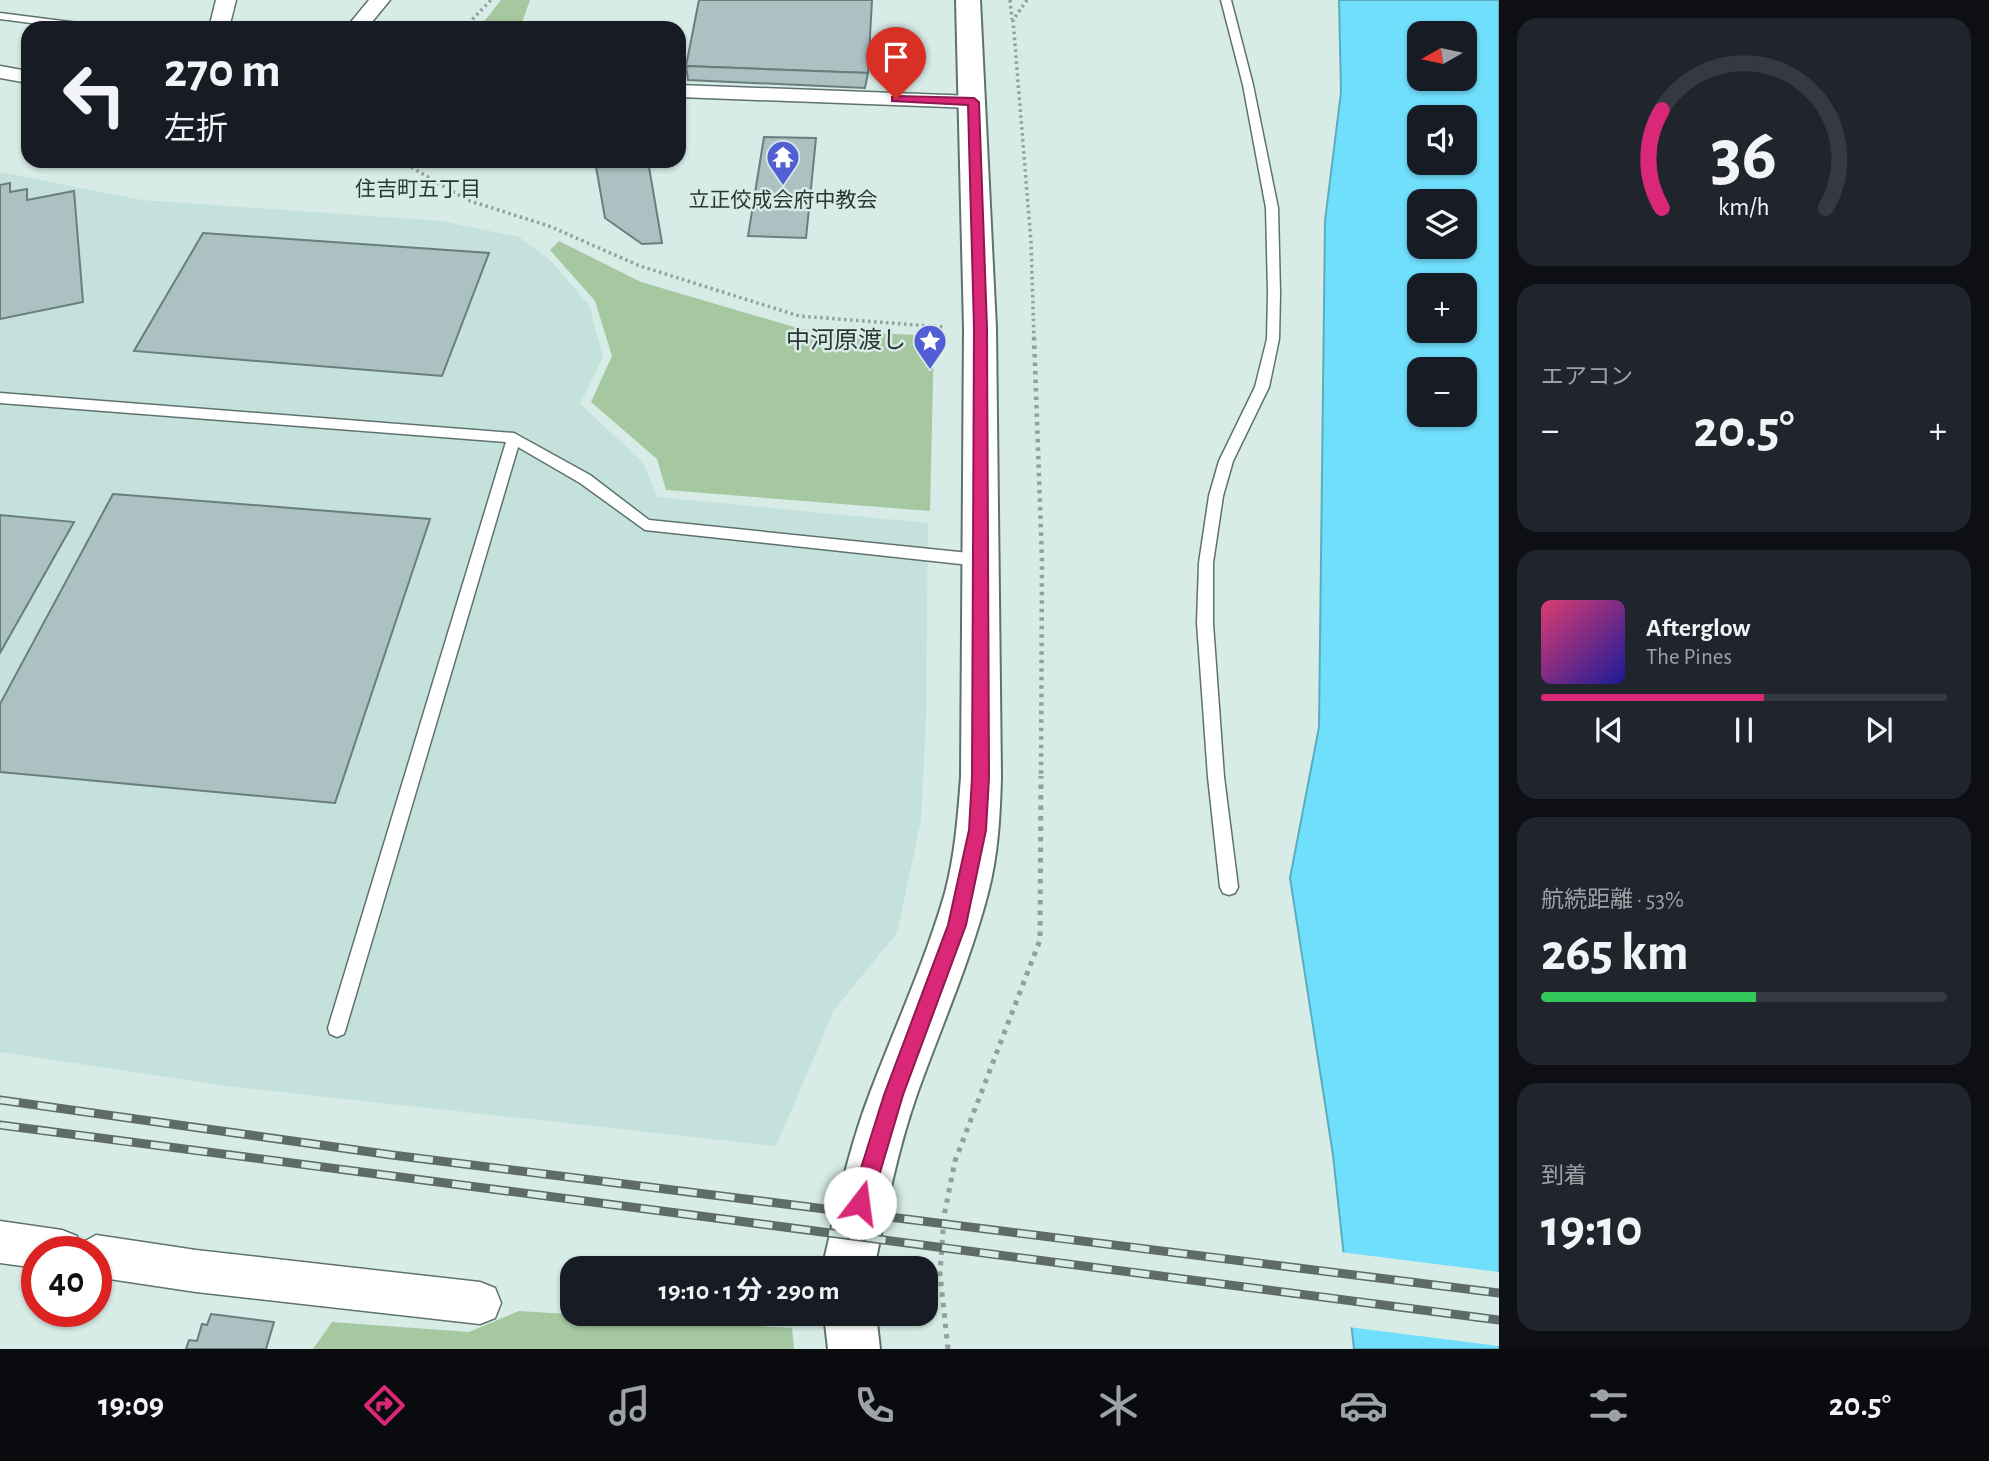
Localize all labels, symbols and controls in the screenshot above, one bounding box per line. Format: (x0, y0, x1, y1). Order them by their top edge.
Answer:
north arrow (1407, 21, 1477, 91)
map controls (1407, 21, 1477, 427)
pin (866, 27, 926, 99)
icon: arrive (877, 38, 915, 76)
text: 270 m (164, 47, 281, 96)
icon: left (49, 49, 140, 140)
button: sound (1407, 105, 1477, 175)
text: 左折 (164, 113, 228, 145)
text: 36 (1711, 120, 1777, 193)
temple icon: 立正佼成会府中教会 (764, 138, 802, 187)
district label: 住吉町五丁目 (355, 178, 481, 200)
place label: 立正佼成会府中教会 (689, 189, 878, 211)
button: layers (1407, 189, 1477, 259)
text: km/h (1718, 195, 1770, 220)
button: + (1407, 273, 1477, 343)
place icon: 中河原渡し (911, 322, 949, 371)
place label: 中河原渡し (786, 327, 906, 353)
button: − (1407, 357, 1477, 427)
text: エアコン (1541, 366, 1633, 389)
text: 20.5° (1693, 404, 1795, 456)
text: − (1541, 412, 1559, 450)
text: + (1929, 412, 1947, 450)
text: Afterglow (1646, 615, 1750, 641)
text: The Pines (1646, 646, 1732, 669)
icon: previous (1590, 711, 1628, 749)
icon: pause (1725, 711, 1763, 749)
icon: next (1860, 711, 1898, 749)
text: 航続距離 · 53% (1541, 889, 1684, 912)
text: 265 km (1541, 927, 1689, 979)
text: 到着 (1541, 1165, 1587, 1188)
position arrow (823, 1166, 897, 1240)
text: 19:10 (1541, 1203, 1643, 1255)
speed limit sign: 40 (21, 1236, 112, 1327)
text: 19:10 · 1 分 · 290 m (659, 1278, 839, 1304)
icon: directions (360, 1381, 409, 1430)
icon: music (605, 1381, 654, 1430)
icon: phone (850, 1381, 899, 1430)
icon: climate (1094, 1381, 1143, 1430)
icon: car (1339, 1381, 1388, 1430)
icon: filters (1584, 1381, 1633, 1430)
text: 19:09 (98, 1389, 164, 1421)
text: 20.5° (1829, 1389, 1891, 1421)

